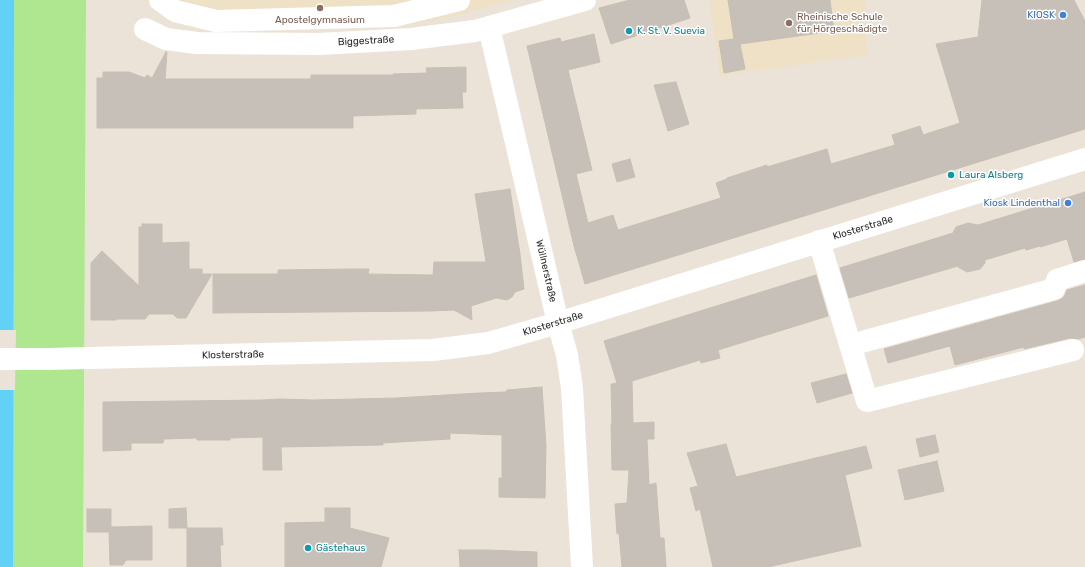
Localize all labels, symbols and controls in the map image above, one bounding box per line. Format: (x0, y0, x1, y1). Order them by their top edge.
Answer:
marker: Apostelgymnasium (315, 3, 325, 13)
place label: KIOSK (1027, 9, 1055, 21)
marker: KIOSK (1058, 10, 1068, 20)
place label: Rheinische Schule für Hörgeschädigte (797, 11, 887, 34)
place label: Apostelgymnasium (275, 14, 365, 26)
marker: Rheinische Schule für Hörgeschädigte (784, 18, 794, 28)
place label: K. St. V. Suevia (637, 25, 705, 37)
marker: K. St. V. Suevia (624, 26, 634, 36)
street label: Biggestraße (338, 34, 394, 48)
place label: Laura Alsberg (959, 169, 1023, 181)
marker: Laura Alsberg (946, 170, 956, 180)
place label: Kiosk Lindenthal (984, 197, 1060, 209)
marker: Kiosk Lindenthal (1063, 198, 1073, 208)
street label: Klosterstraße (831, 213, 895, 243)
street label: Wüllnerstraße (533, 238, 559, 304)
street label: Klosterstraße (521, 309, 585, 339)
street label: Klosterstraße (202, 348, 264, 362)
place label: Gästehaus (316, 542, 366, 554)
marker: Gästehaus (303, 543, 313, 553)

